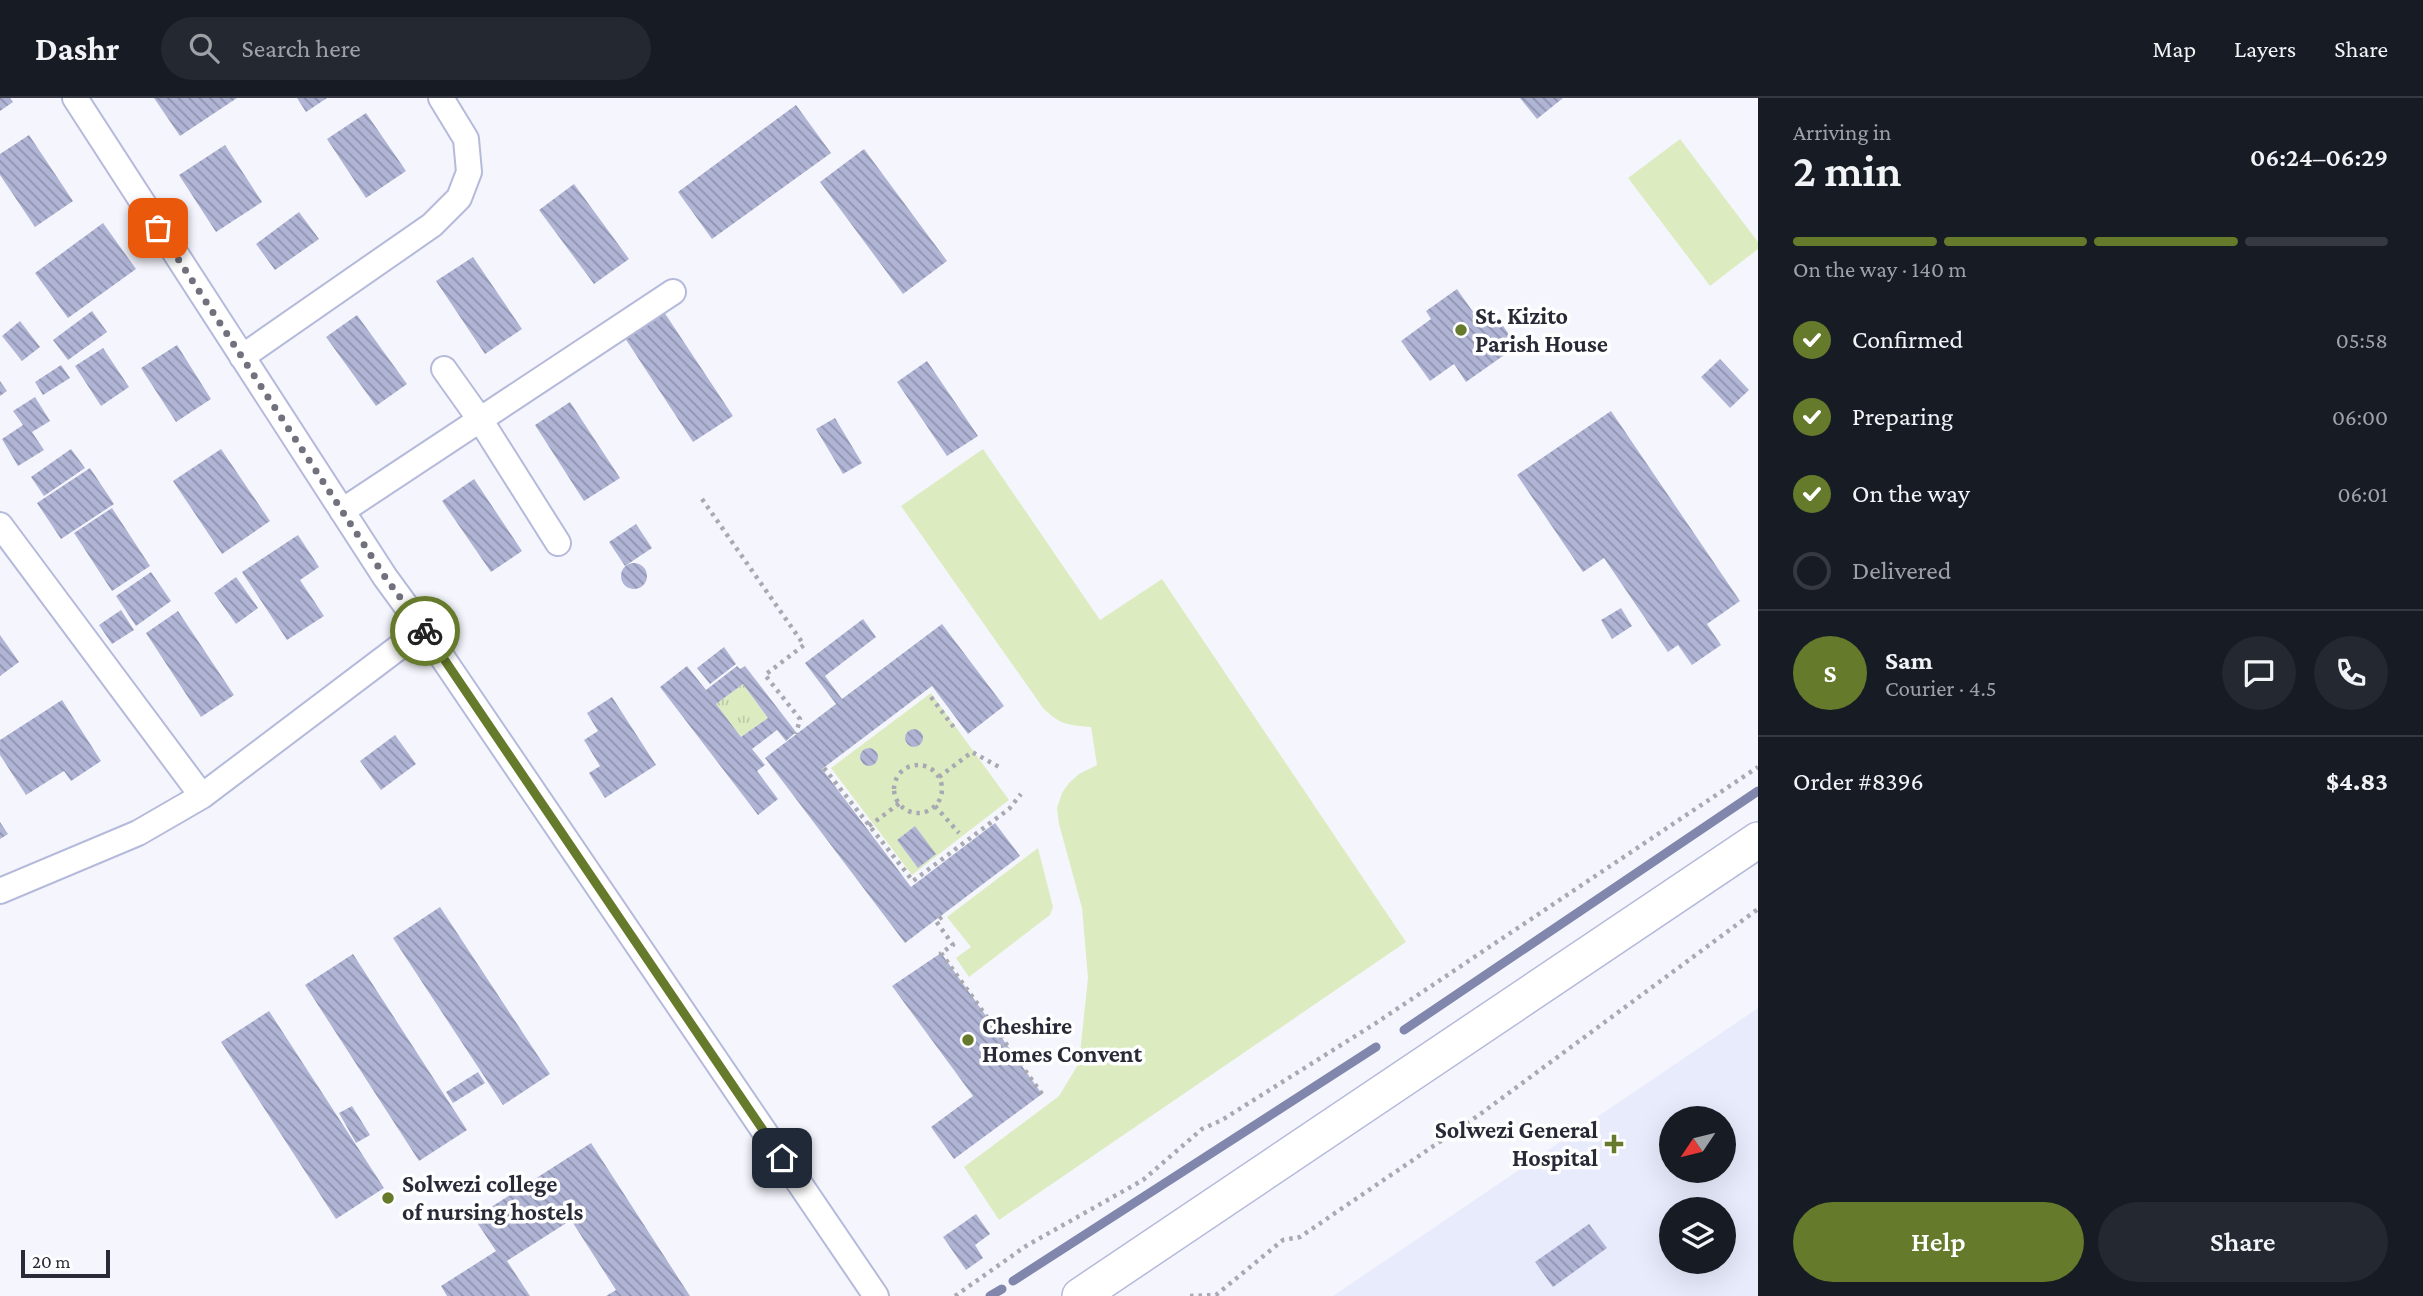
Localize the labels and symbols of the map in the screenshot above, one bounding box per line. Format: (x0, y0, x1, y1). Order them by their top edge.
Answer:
pin (128, 198, 188, 258)
place label: St. Kizito Parish House (1475, 302, 1608, 357)
marker: St. Kizito Parish House (1453, 322, 1469, 338)
courier (390, 596, 460, 666)
place label: Cheshire Homes Convent (982, 1012, 1143, 1067)
marker: Cheshire Homes Convent (960, 1032, 976, 1048)
north arrow (1659, 1106, 1736, 1183)
place label: Solwezi General Hospital (1435, 1116, 1598, 1171)
pin (752, 1128, 812, 1188)
marker: Solwezi General Hospital (1604, 1134, 1624, 1154)
place label: Solwezi college of nursing hostels (402, 1170, 583, 1225)
marker: Solwezi college of nursing hostels (380, 1190, 396, 1206)
scale bar (21, 1247, 110, 1279)

